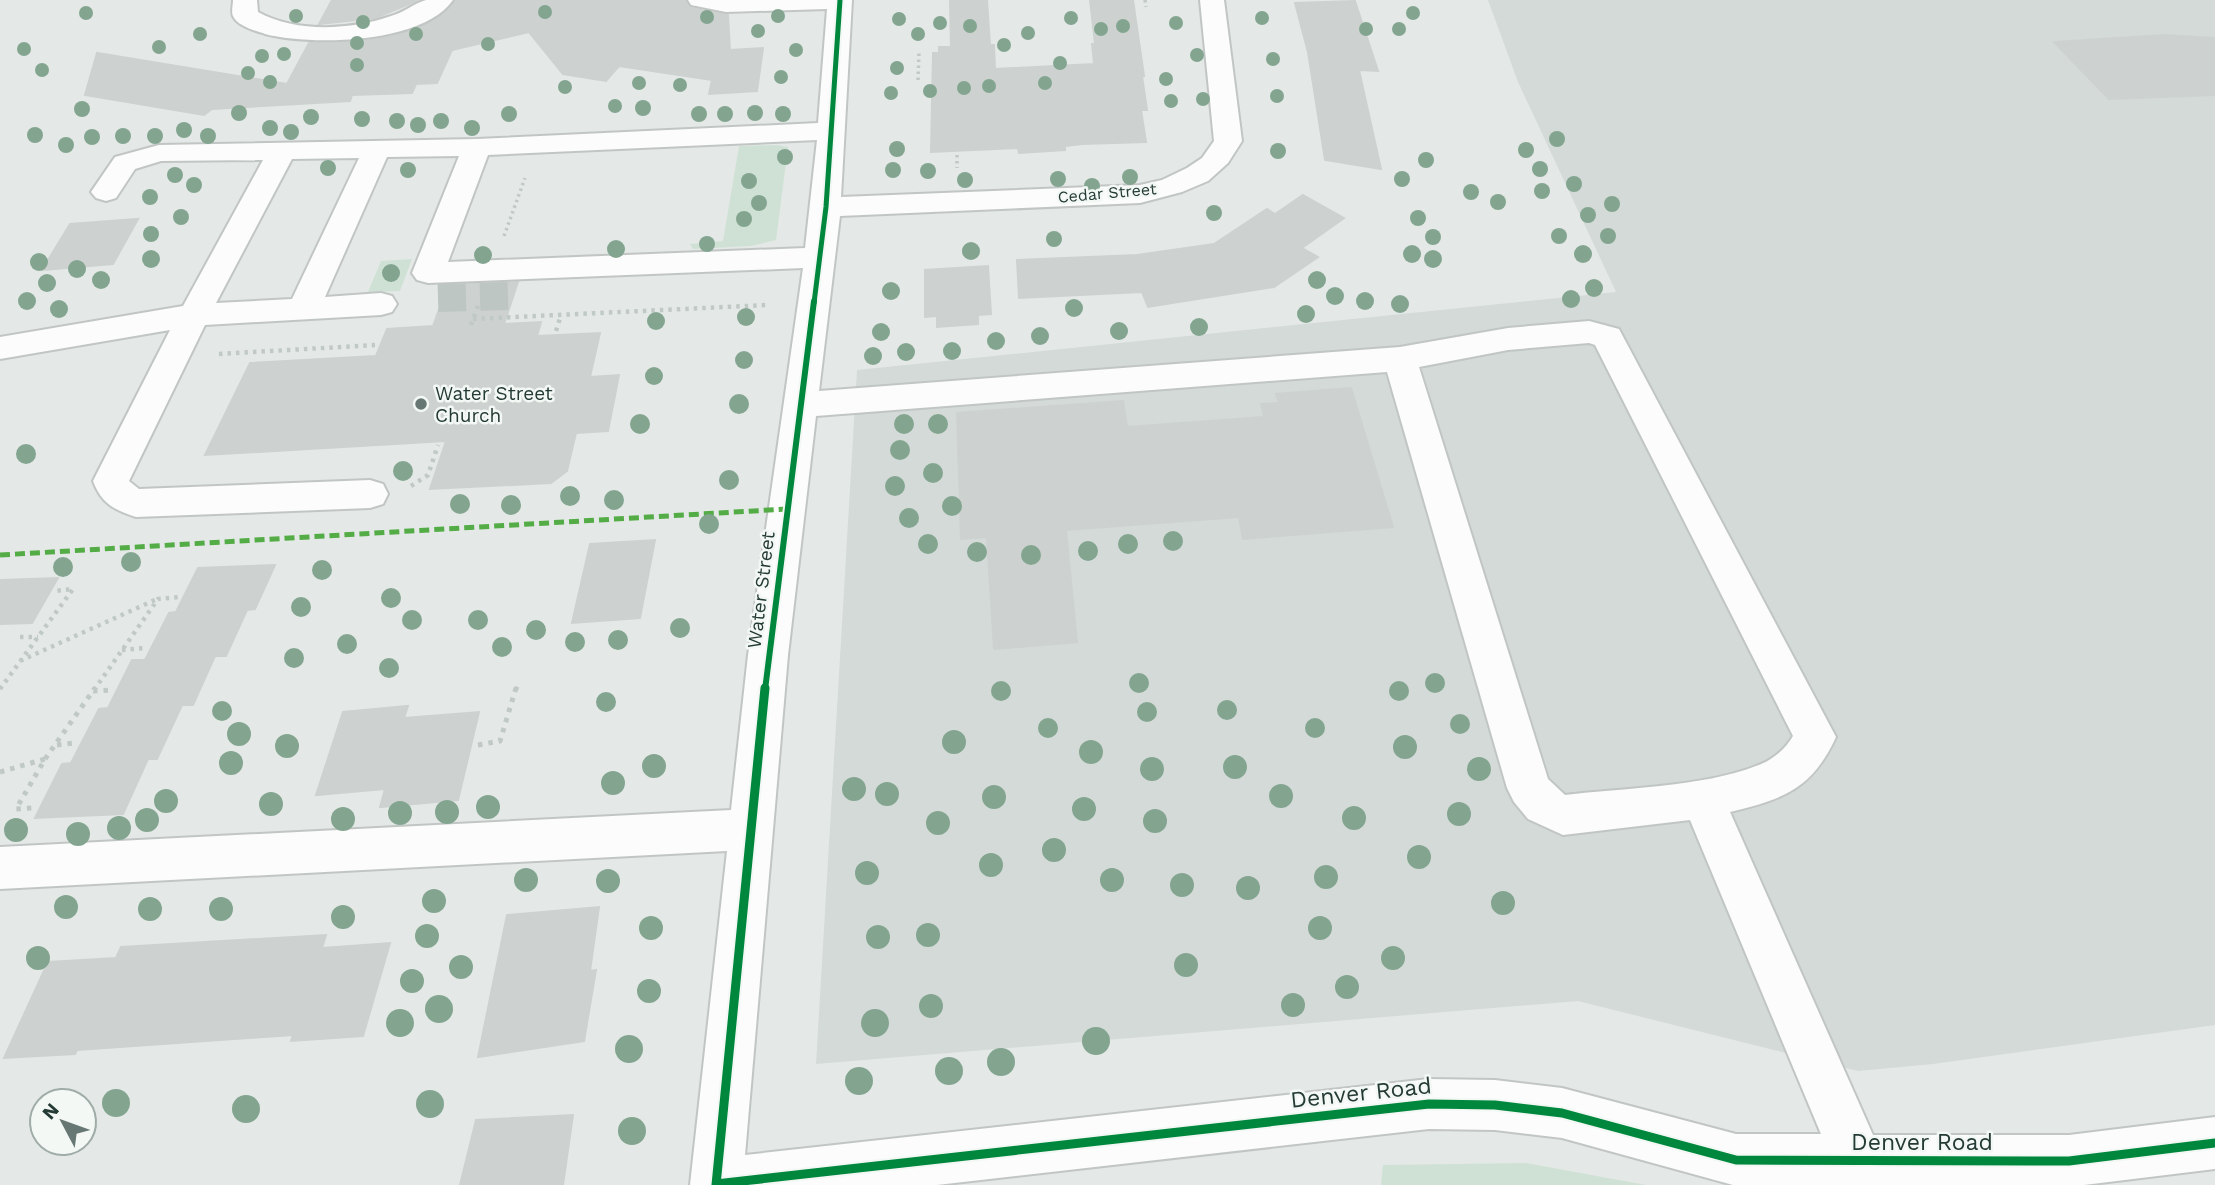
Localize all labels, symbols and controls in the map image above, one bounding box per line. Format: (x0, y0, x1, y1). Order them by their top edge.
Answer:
street label: Cedar Street (1057, 179, 1157, 207)
place label: Water Street Church (435, 382, 553, 427)
marker: Water Street Church (413, 396, 429, 412)
street label: Water Street (742, 530, 780, 650)
street label: Denver Road (1289, 1072, 1433, 1114)
north arrow (28, 1087, 98, 1157)
text: N (37, 1098, 64, 1124)
street label: Denver Road (1851, 1129, 1993, 1156)

